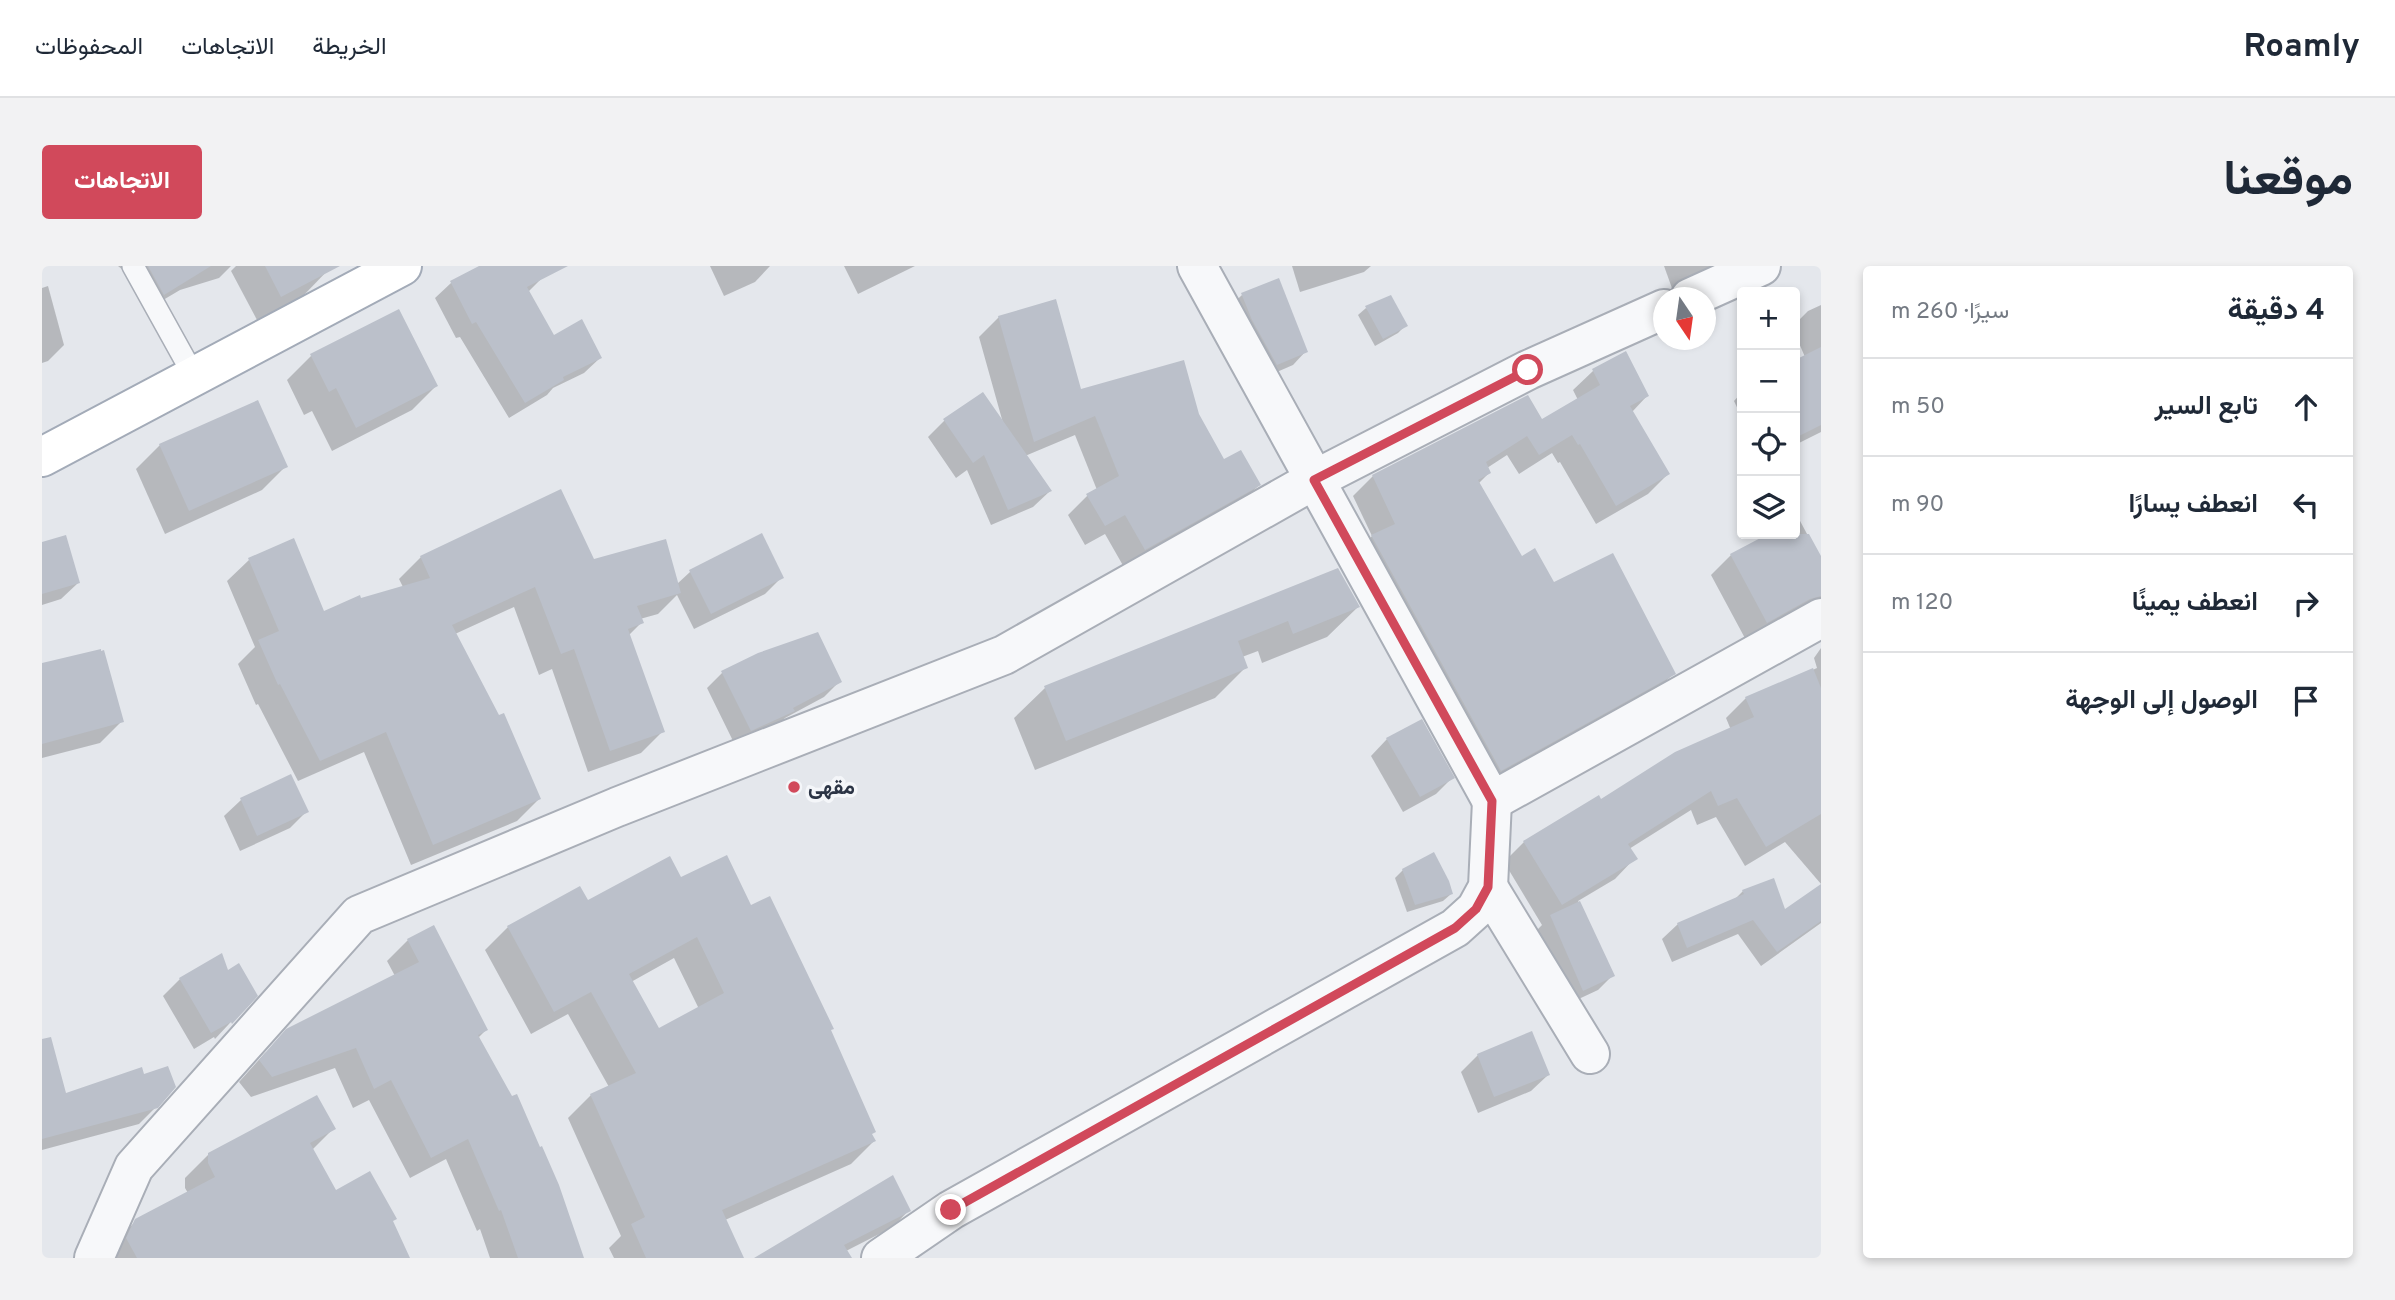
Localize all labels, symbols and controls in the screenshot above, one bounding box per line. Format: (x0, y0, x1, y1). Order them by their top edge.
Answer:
text: Roamly (2244, 27, 2360, 69)
text: المحفوظات (35, 33, 143, 63)
text: الاتجاهات (181, 33, 274, 63)
text: الخريطة (312, 33, 387, 63)
button: الاتجاهات (42, 145, 202, 219)
text: موقعنا (2223, 151, 2353, 213)
north arrow (1653, 287, 1716, 350)
map controls (1737, 287, 1800, 539)
button: + (1737, 287, 1800, 350)
text: 4 دقيقة (2227, 293, 2325, 330)
text: سيرًا · 260 m (1891, 298, 2009, 327)
button: − (1737, 350, 1800, 413)
route start (1512, 354, 1543, 385)
icon: ahead (2287, 388, 2325, 426)
text: تابع السير (2155, 391, 2258, 424)
text: 50 m (1891, 393, 1945, 422)
button: locate (1737, 413, 1800, 476)
button: layers (1737, 476, 1800, 539)
icon: left (2287, 486, 2325, 524)
text: انعطف يسارًا (2128, 489, 2258, 522)
text: 90 m (1891, 491, 1944, 520)
icon: right (2287, 584, 2325, 622)
text: انعطف يمينًا (2132, 587, 2258, 620)
text: 120 m (1891, 589, 1953, 618)
icon: arrive (2287, 682, 2325, 720)
text: الوصول إلى الوجهة (2065, 685, 2258, 718)
place label: مقهى (808, 775, 855, 802)
marker: مقهى (786, 779, 802, 795)
route end (935, 1194, 966, 1225)

